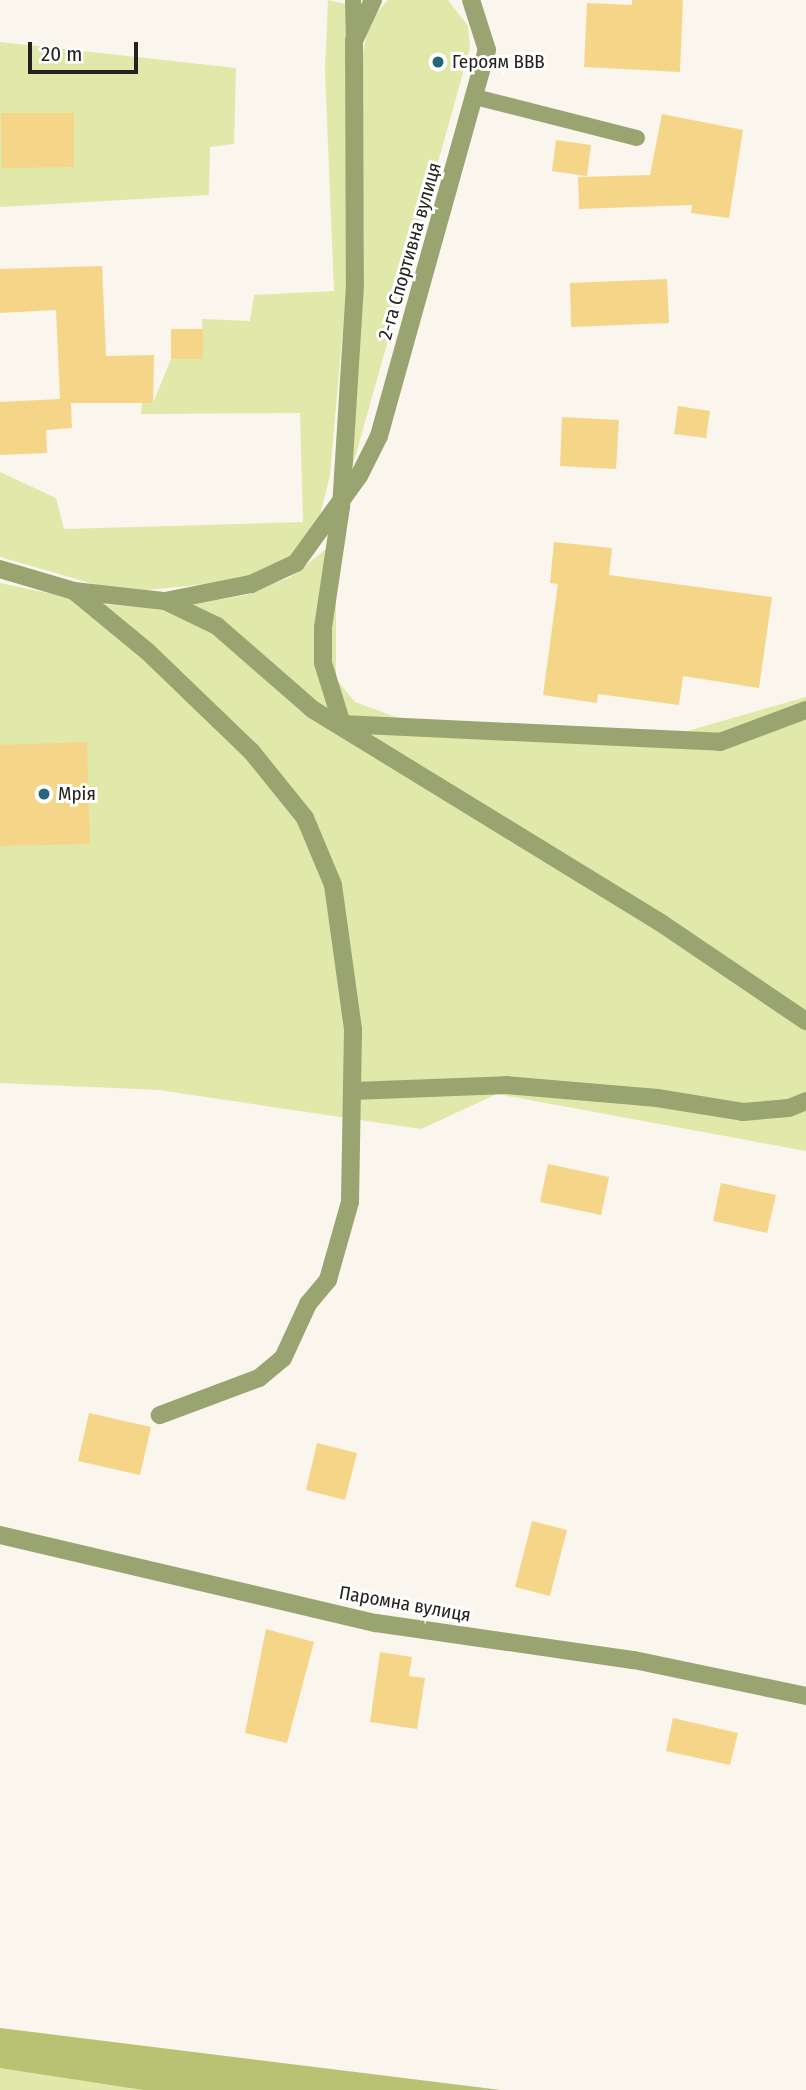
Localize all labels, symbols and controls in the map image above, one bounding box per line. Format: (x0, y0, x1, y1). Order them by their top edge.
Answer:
scale bar (32, 28, 142, 72)
text: 20 m (41, 41, 82, 67)
place label: Героям ВВВ (452, 51, 545, 73)
marker: Героям ВВВ (430, 54, 446, 70)
street label: 2-га Спортивна вулиця (374, 160, 446, 342)
place label: Мрія (58, 783, 96, 805)
marker: Мрія (36, 786, 52, 802)
street label: Паромна вулиця (337, 1581, 473, 1627)

